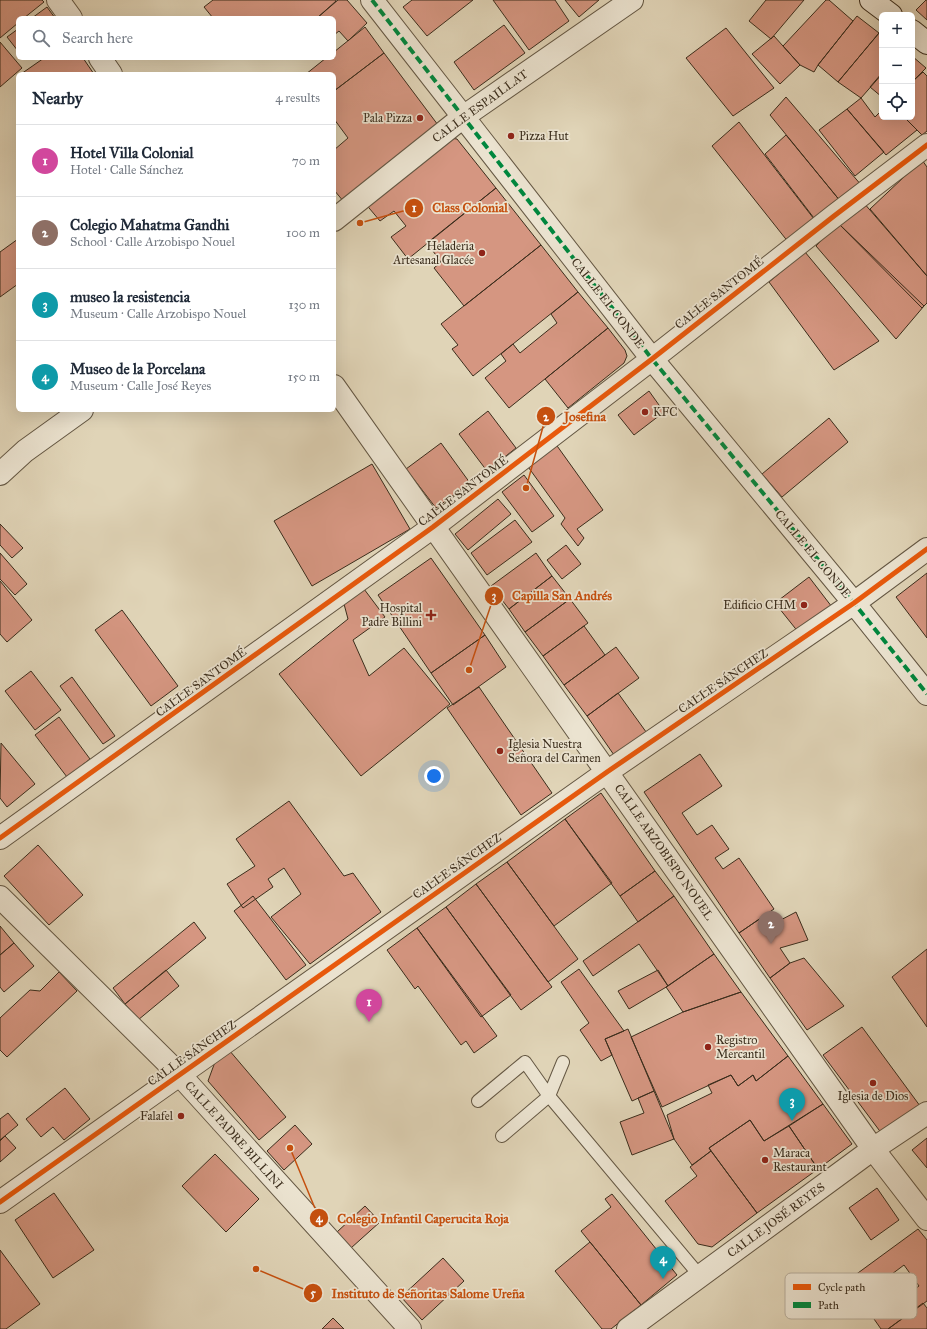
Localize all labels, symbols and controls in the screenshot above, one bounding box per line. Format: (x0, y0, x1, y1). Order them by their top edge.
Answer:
map controls (879, 12, 915, 120)
button: + (879, 12, 915, 48)
search box (16, 16, 336, 60)
icon: search (30, 27, 52, 49)
text: Search here (62, 29, 133, 47)
button: − (879, 48, 915, 84)
street label: CALLE ESPAILLAT (430, 67, 530, 145)
button: locate (879, 84, 915, 120)
text: Nearby (32, 88, 83, 109)
text: 4 results (275, 90, 320, 106)
place label: Pala Pizza (363, 111, 413, 125)
marker: Pala Pizza (415, 113, 425, 123)
place label: Pizza Hut (519, 129, 570, 143)
marker: Pizza Hut (506, 131, 516, 141)
text: Hotel Villa Colonial (70, 144, 194, 162)
text: 1 (42, 153, 48, 169)
text: 70 m (292, 153, 320, 169)
text: Hotel · Calle Sánchez (70, 162, 183, 178)
callout: Class Colonial (404, 195, 516, 220)
text: Class Colonial (432, 200, 508, 216)
text: 1 (412, 201, 417, 215)
text: Colegio Mahatma Gandhi (70, 216, 229, 234)
text: 2 (42, 225, 48, 241)
text: 100 m (286, 225, 320, 241)
text: School · Calle Arzobispo Nouel (70, 234, 235, 250)
place label: Heladeria Artesanal Glacée (392, 239, 475, 267)
marker: Heladeria Artesanal Glacée (477, 248, 487, 258)
street label: CALLE SANTOMÉ (671, 252, 766, 332)
street label: CALLE EL CONDE (568, 255, 648, 351)
text: museo la resistencia (70, 288, 190, 306)
text: 3 (42, 297, 48, 313)
text: 130 m (288, 297, 320, 313)
text: Museum · Calle Arzobispo Nouel (70, 306, 246, 322)
text: Museo de la Porcelana (70, 360, 205, 378)
text: 4 (41, 369, 49, 385)
text: 150 m (288, 369, 320, 385)
text: Museum · Calle José Reyes (70, 378, 211, 394)
callout: Josefina (536, 404, 614, 429)
place label: KFC (653, 405, 678, 419)
marker: KFC (640, 407, 650, 417)
text: Josefina (562, 409, 606, 425)
text: 2 (543, 410, 550, 424)
street label: CALLE SANTOMÉ (414, 451, 511, 529)
street label: CALLE EL CONDE (772, 507, 854, 601)
callout: Capilla San Andrés (484, 583, 620, 608)
text: Capilla San Andrés (512, 588, 612, 604)
text: 3 (492, 589, 497, 604)
place label: Edificio CHM (723, 598, 796, 612)
marker: Edificio CHM (799, 600, 809, 610)
place label: Hospital Padre Billini (361, 601, 423, 629)
marker: Hospital Padre Billini (425, 609, 437, 621)
street label: CALLE SANTOMÉ (152, 643, 249, 720)
street label: CALLE SÁNCHEZ (675, 645, 771, 716)
place label: Iglesia Nuestra Señora del Carmen (508, 737, 601, 765)
marker: Iglesia Nuestra Señora del Carmen (495, 746, 505, 756)
your location (424, 766, 444, 786)
street label: CALLE ARZOBISPO NOUEL (612, 781, 716, 923)
street label: CALLE SÁNCHEZ (409, 829, 504, 902)
pin: 2 (758, 911, 784, 944)
pin: 1 (356, 989, 382, 1022)
street label: CALLE SÁNCHEZ (144, 1016, 239, 1089)
place label: Registro Mercantil (716, 1033, 766, 1061)
marker: Registro Mercantil (703, 1042, 713, 1052)
street label: CALLE PADRE BILLINI (182, 1078, 286, 1192)
marker: Iglesia de Dios (868, 1078, 878, 1088)
pin: 3 (779, 1088, 805, 1121)
place label: Iglesia de Dios (838, 1089, 908, 1104)
place label: Falafel (140, 1109, 174, 1123)
marker: Falafel (176, 1111, 186, 1121)
place label: Maraca Restaurant (773, 1146, 827, 1174)
marker: Maraca Restaurant (760, 1155, 770, 1165)
street label: CALLE JOSÉ REYES (723, 1178, 828, 1261)
callout: Colegio Infantil Caperucita Roja (309, 1206, 517, 1231)
text: 4 (316, 1211, 324, 1226)
text: Colegio Infantil Caperucita Roja (337, 1211, 509, 1227)
pin: 4 (650, 1246, 676, 1279)
legend (785, 1273, 917, 1319)
callout: Instituto de Señoritas Salome Ureña (303, 1281, 532, 1306)
text: Cycle path (818, 1281, 865, 1294)
text: 5 (310, 1286, 316, 1300)
text: Instituto de Señoritas Salome Ureña (331, 1286, 525, 1302)
text: Path (818, 1299, 839, 1312)

